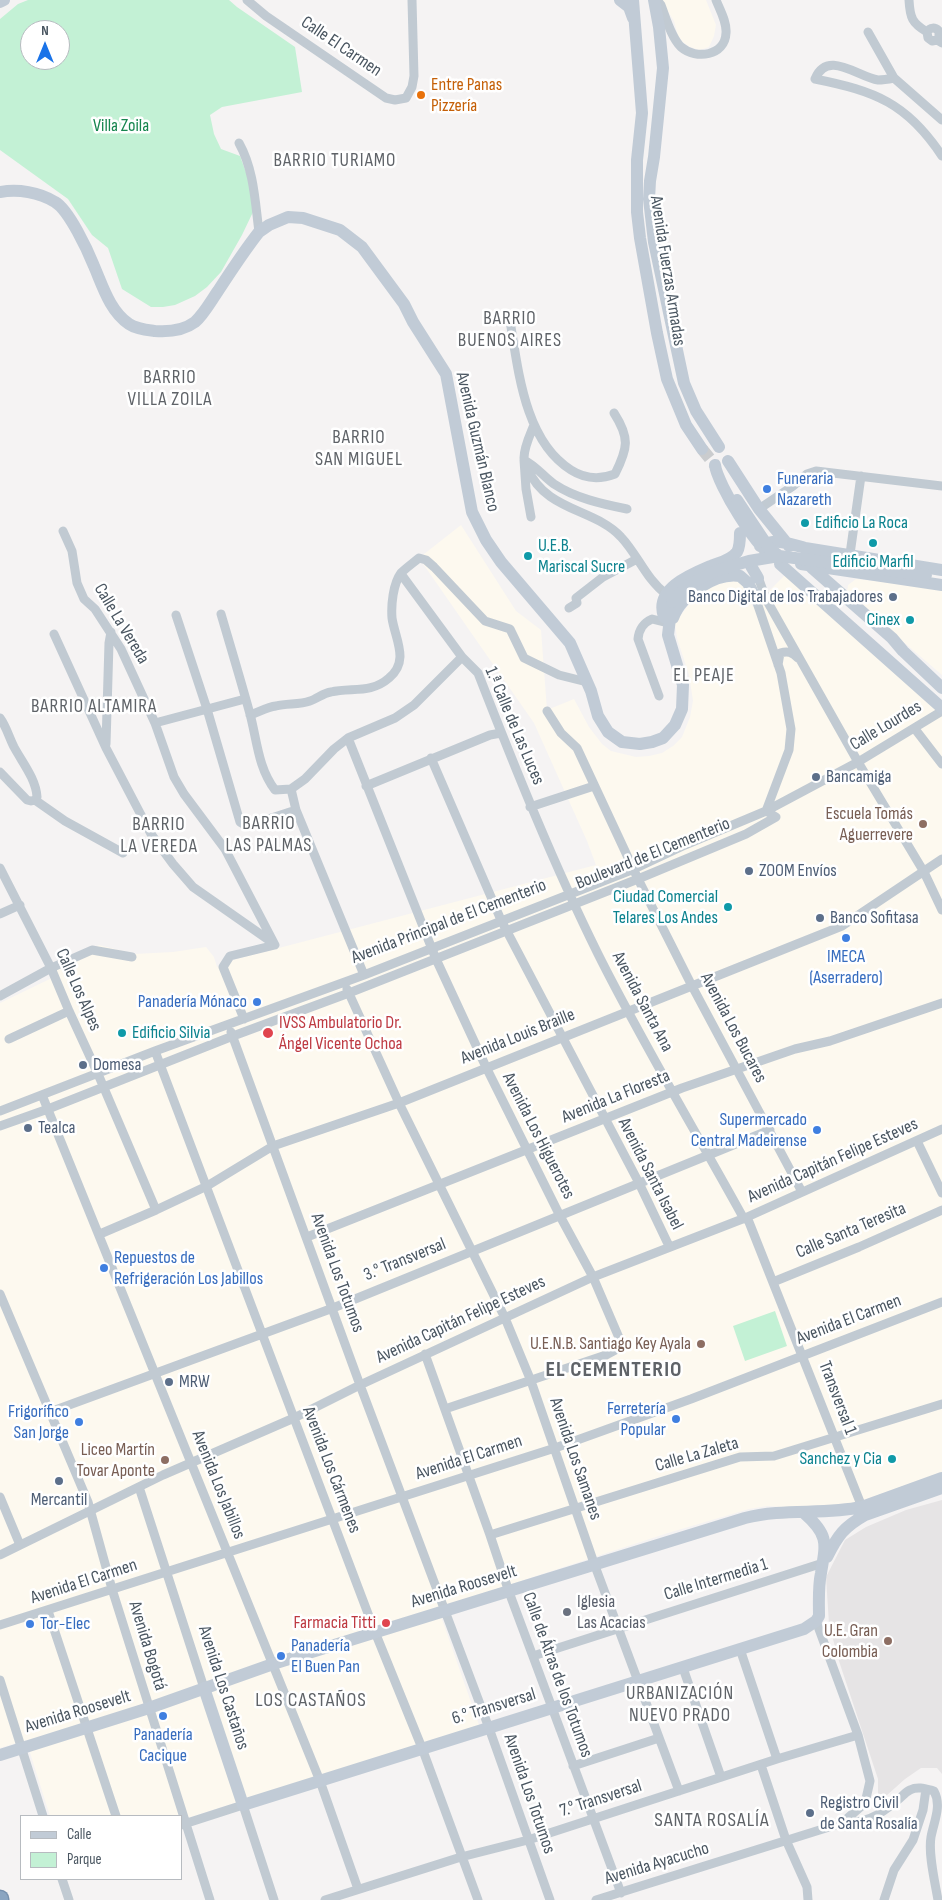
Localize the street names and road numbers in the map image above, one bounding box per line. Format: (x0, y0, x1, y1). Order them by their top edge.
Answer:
street label: Calle El Carmen (296, 12, 386, 82)
street label: Avenida Fuerzas Armadas (644, 194, 690, 348)
street label: Avenida Guzmán Blanco (450, 370, 504, 514)
street label: Calle La Vereda (89, 580, 153, 668)
street label: 1.ª Calle de Las Luces (479, 664, 549, 788)
street label: Calle Lourdes (846, 696, 926, 756)
street label: Boulevard de El Cementerio (573, 813, 733, 895)
street label: Avenida Principal de El Cementerio (348, 875, 550, 969)
street label: Calle Los Alpes (50, 945, 106, 1035)
street label: Avenida Santa Ana (607, 948, 677, 1056)
street label: Avenida Los Bucares (695, 969, 771, 1087)
street label: Avenida Louis Braille (458, 1004, 578, 1070)
street label: Avenida La Floresta (559, 1065, 673, 1129)
street label: Avenida Los Higuerotes (497, 1069, 579, 1203)
street label: Avenida Santa Isabel (613, 1114, 687, 1234)
street label: Avenida Capitán Felipe Esteves (744, 1114, 922, 1208)
street label: Calle Santa Teresita (793, 1198, 909, 1264)
street label: Avenida Los Totumos (305, 1210, 369, 1336)
street label: 3.° Transversal (361, 1234, 449, 1286)
street label: Avenida Capitán Felipe Esteves (373, 1271, 549, 1369)
street label: Avenida El Carmen (794, 1290, 904, 1350)
street label: Transversal 1 (813, 1358, 861, 1438)
street label: Avenida Los Samanes (544, 1395, 606, 1523)
street label: Avenida Los Cármenes (297, 1404, 365, 1536)
street label: Avenida Los Jabillos (186, 1428, 250, 1542)
street label: Avenida El Carmen (413, 1431, 525, 1485)
street label: Calle La Zaleta (653, 1433, 741, 1477)
street label: Calle Intermedia 1 (662, 1554, 770, 1606)
street label: Avenida El Carmen (28, 1555, 140, 1609)
street label: Avenida Roosevelt (409, 1561, 519, 1613)
street label: Calle de Átras de los Totumos (517, 1590, 597, 1760)
street label: Avenida Bogotá (123, 1599, 171, 1693)
street label: Avenida Los Castaños (193, 1623, 253, 1753)
street label: 6.° Transversal (449, 1684, 539, 1730)
street label: Avenida Roosevelt (23, 1686, 133, 1738)
street label: Avenida Los Totumos (498, 1731, 560, 1857)
street label: 7.° Transversal (557, 1776, 645, 1822)
street label: Avenida Ayacucho (602, 1838, 712, 1890)

